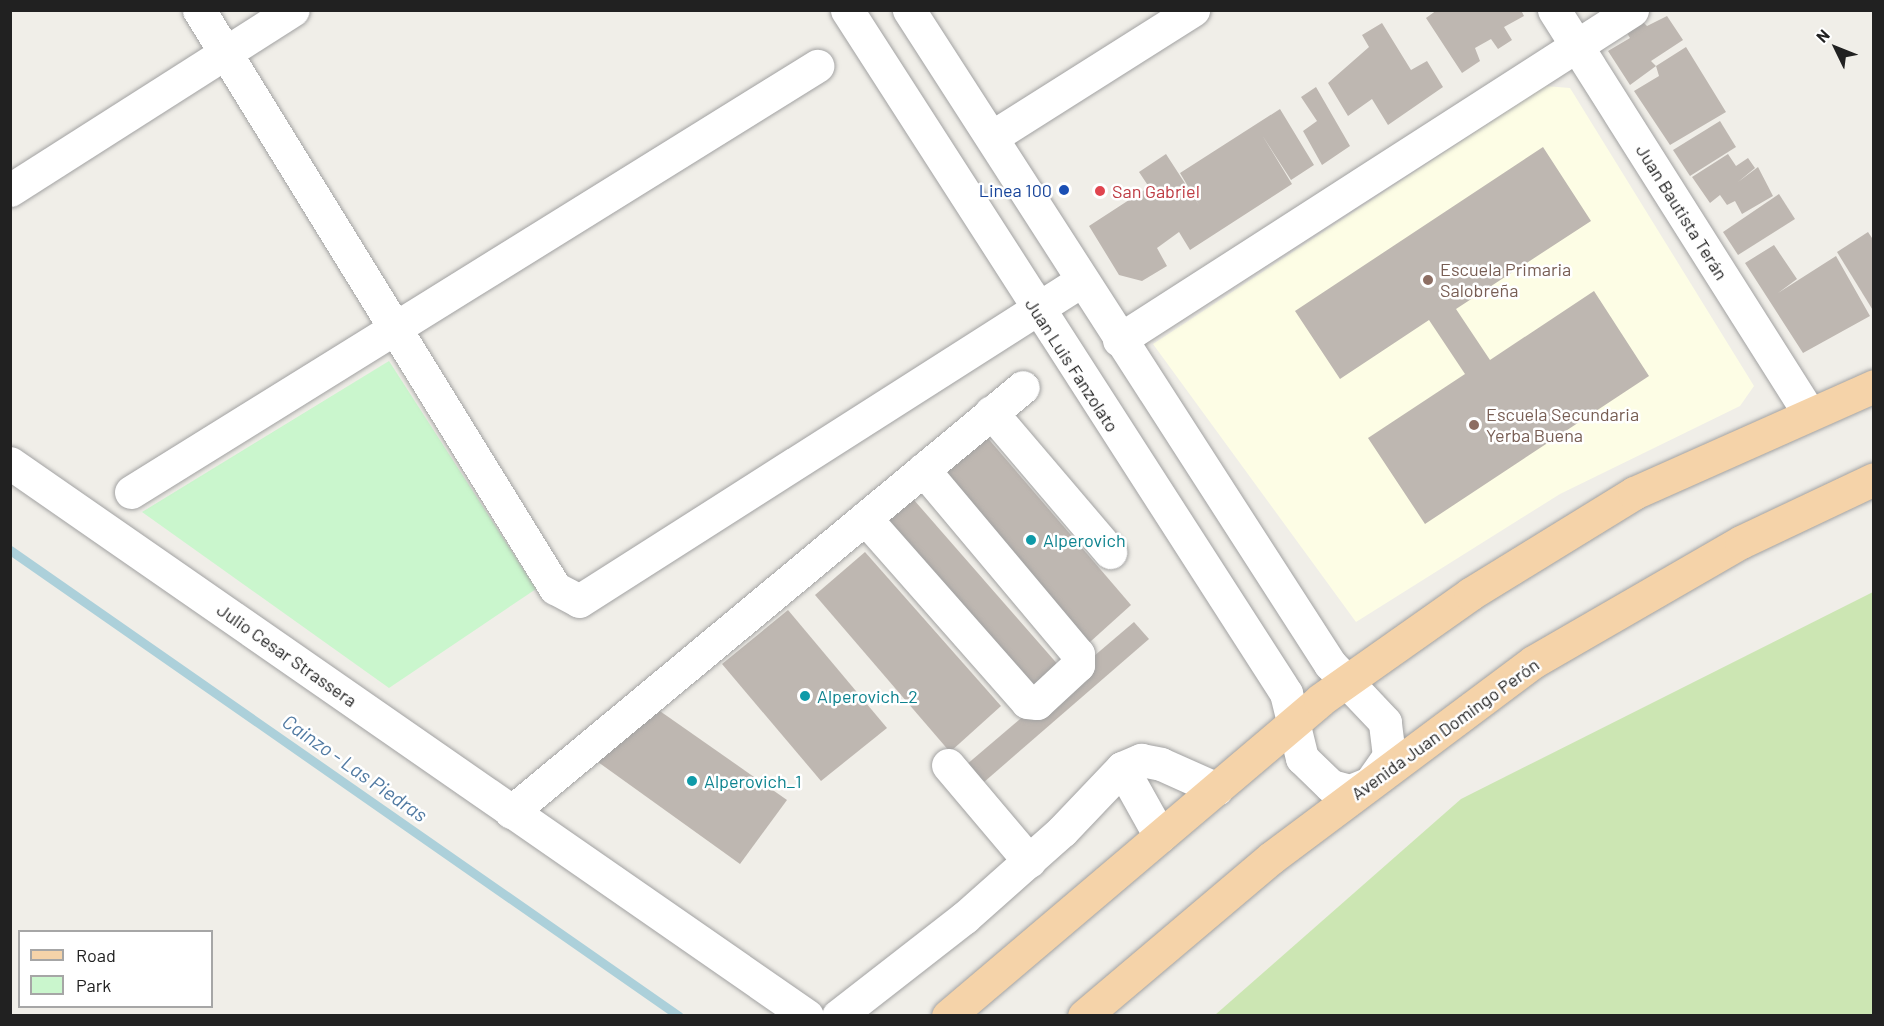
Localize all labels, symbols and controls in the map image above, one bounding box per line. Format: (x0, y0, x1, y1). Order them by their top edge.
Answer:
north arrow (1806, 18, 1866, 78)
text: N (1812, 25, 1833, 46)
street label: Juan Bautista Terán (1632, 140, 1732, 284)
place label: Linea 100 (979, 179, 1052, 201)
place label: San Gabriel (1112, 180, 1200, 202)
marker: Linea 100 (1057, 183, 1071, 197)
marker: San Gabriel (1093, 184, 1107, 198)
place label: Escuela Primaria Salobreña (1440, 259, 1571, 302)
marker: Escuela Primaria Salobreña (1421, 273, 1435, 287)
street label: Juan Luis Fanzolato (1021, 294, 1123, 436)
place label: Escuela Secundaria Yerba Buena (1486, 404, 1639, 446)
marker: Escuela Secundaria Yerba Buena (1467, 418, 1481, 432)
place label: Alperovich (1043, 529, 1126, 551)
marker: Alperovich (1024, 533, 1038, 547)
street label: Julio Cesar Strassera (213, 599, 361, 711)
street label: Avenida Juan Domingo Perón (1347, 654, 1543, 804)
place label: Alperovich_2 (817, 685, 918, 707)
marker: Alperovich_2 (798, 689, 812, 703)
water label: Cainzo - Las Piedras (278, 709, 432, 827)
place label: Alperovich_1 (704, 770, 802, 792)
marker: Alperovich_1 (685, 774, 699, 788)
legend (18, 930, 213, 1008)
text: Road (76, 944, 116, 966)
text: Park (76, 974, 111, 996)

